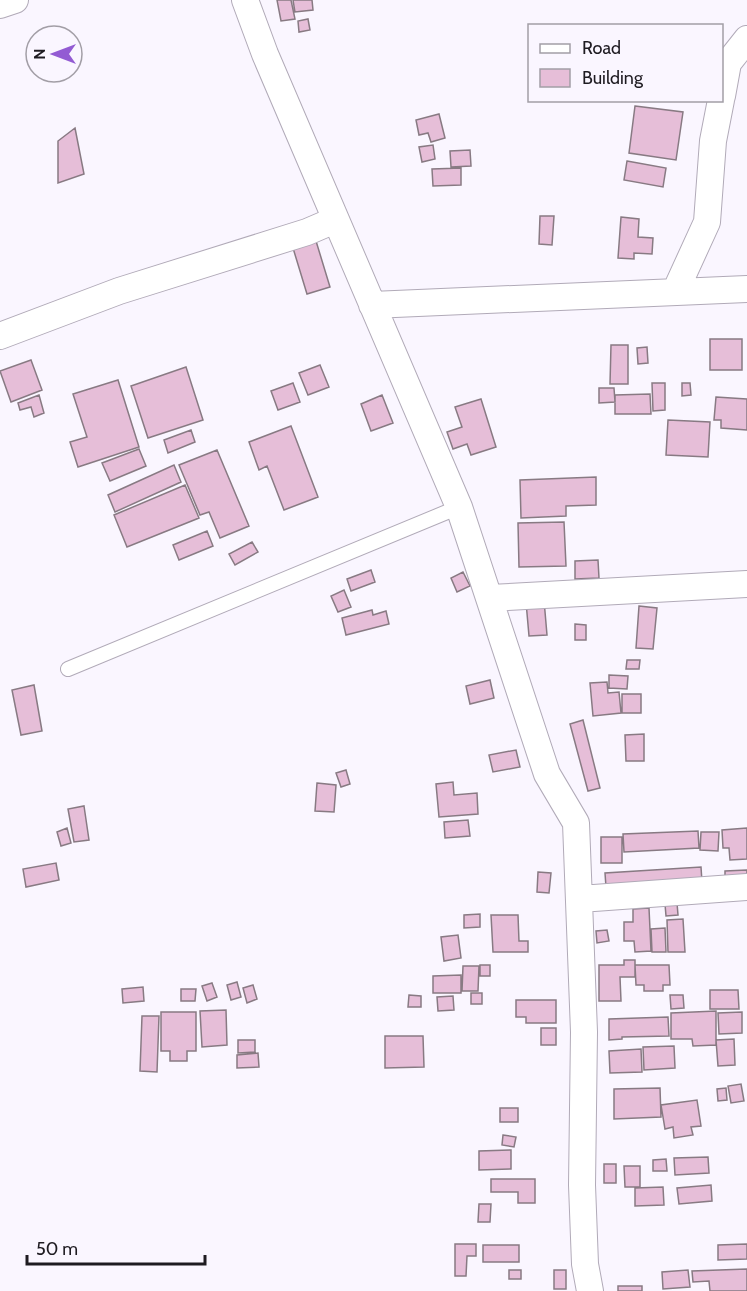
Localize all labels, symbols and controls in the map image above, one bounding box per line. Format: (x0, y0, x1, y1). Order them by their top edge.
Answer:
north arrow (24, 24, 84, 84)
legend (528, 24, 723, 102)
text: Road (582, 37, 621, 59)
text: N (30, 48, 49, 60)
text: Building (582, 67, 644, 89)
scale bar (27, 1228, 206, 1266)
text: 50 m (36, 1238, 78, 1260)

